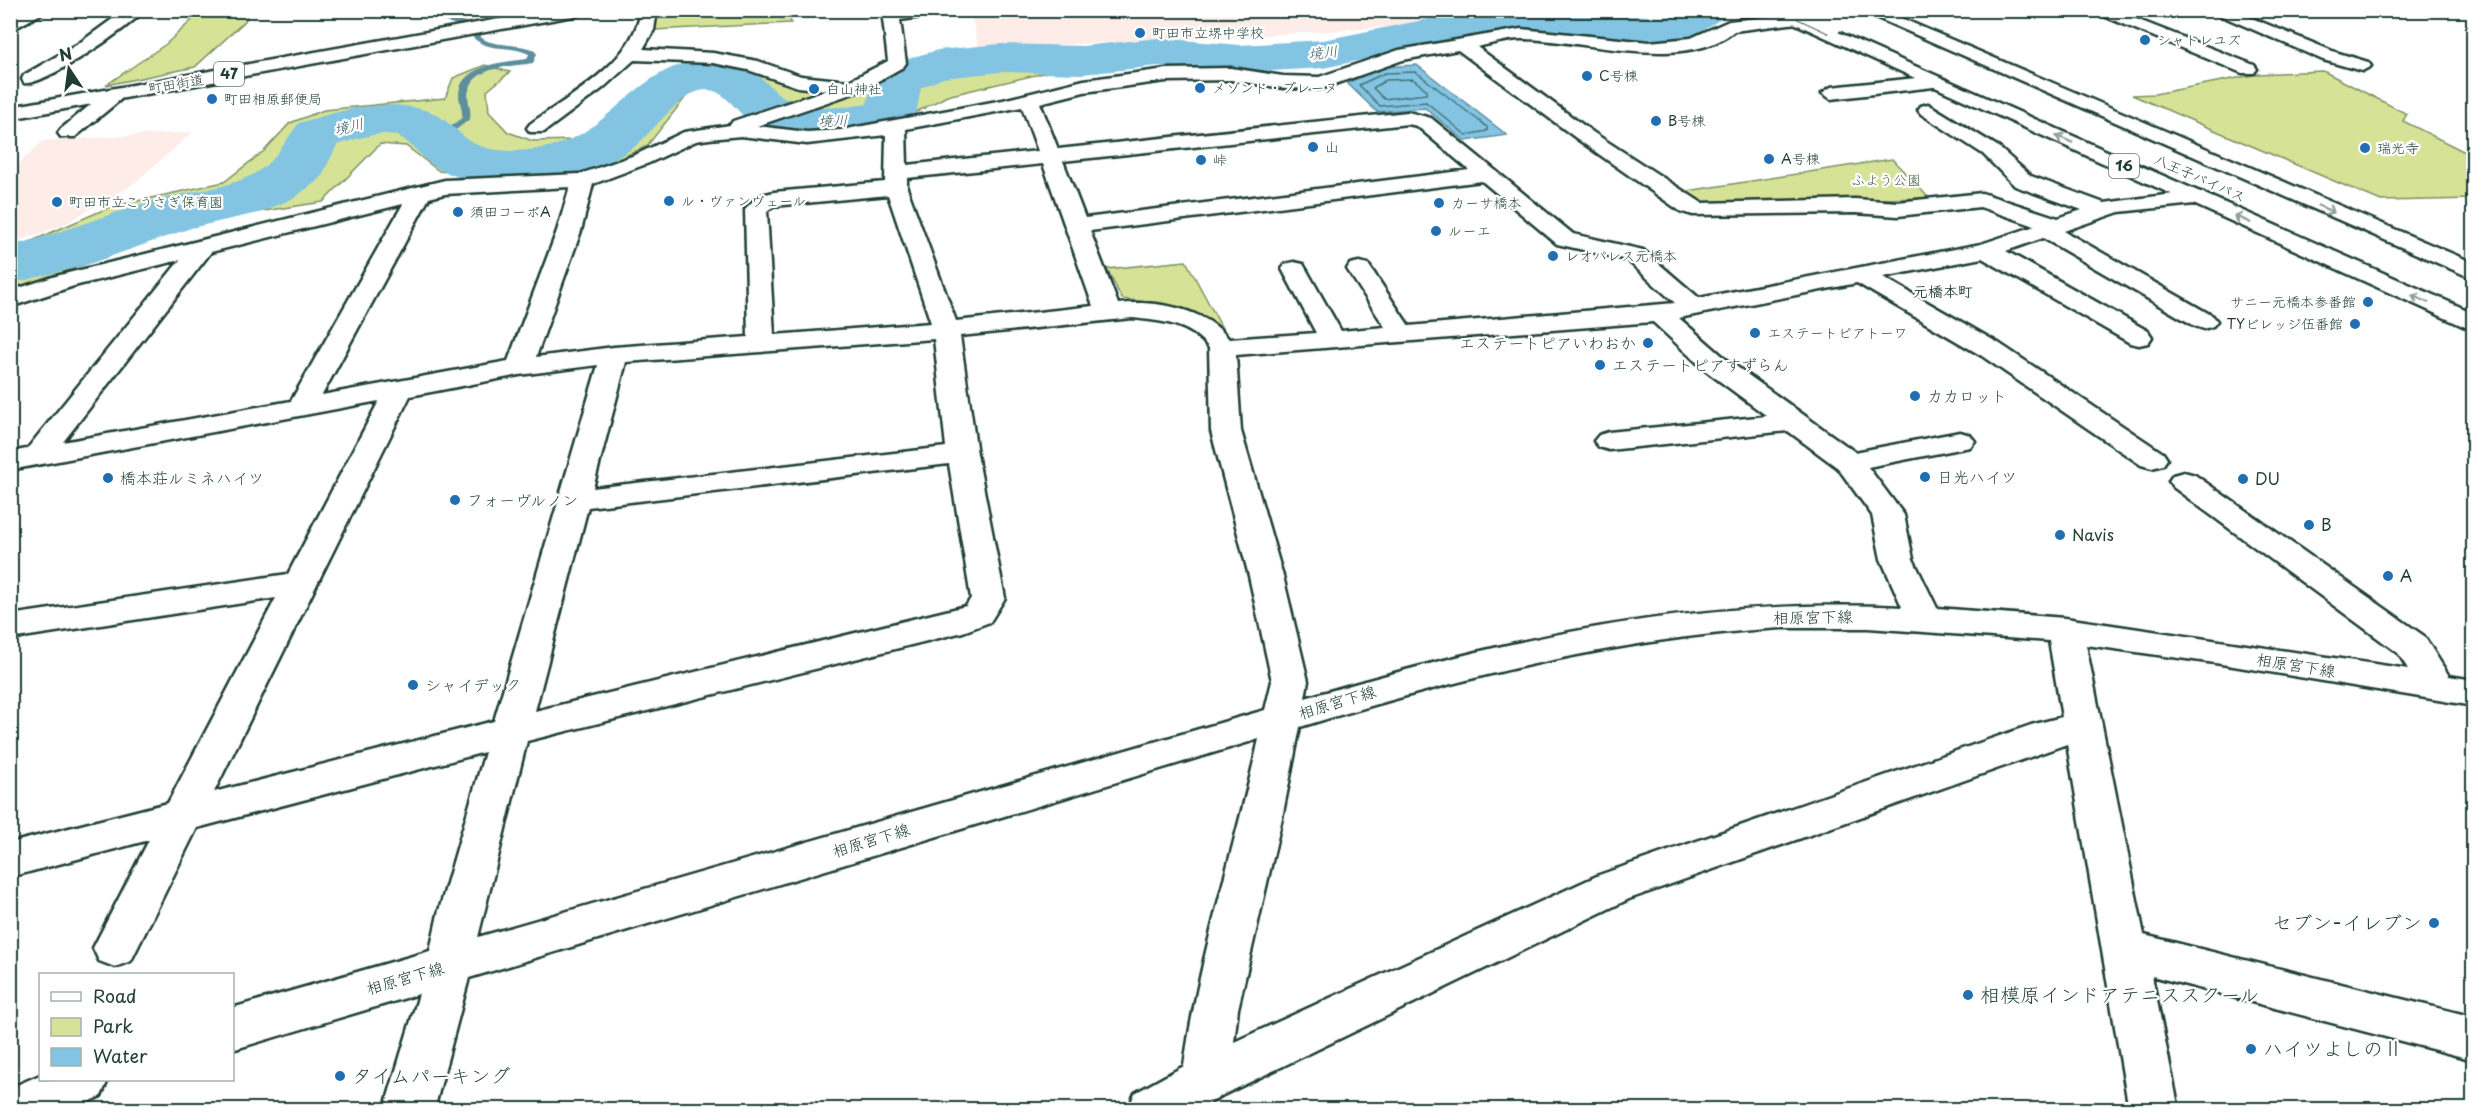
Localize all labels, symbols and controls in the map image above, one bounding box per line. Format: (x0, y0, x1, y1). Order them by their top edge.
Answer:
place label: 町田市立堺中学校 (1152, 22, 1264, 43)
marker: 町田市立堺中学校 (1133, 26, 1147, 40)
place label: シャトレユズ (2157, 29, 2241, 50)
marker: シャトレユズ (2138, 33, 2152, 47)
water label: 境川 (1307, 38, 1339, 65)
north arrow (39, 39, 99, 99)
text: N (57, 40, 74, 67)
road number: 47 (214, 62, 244, 86)
place label: C号棟 (1599, 65, 1639, 86)
street label: 町田街道 (147, 68, 205, 99)
marker: C号棟 (1580, 69, 1594, 83)
place label: メゾンド・プレーヌ (1212, 77, 1338, 98)
place label: 白山神社 (826, 78, 882, 99)
marker: メゾンド・プレーヌ (1193, 81, 1207, 95)
marker: 白山神社 (807, 82, 821, 96)
place label: 町田相原郵便局 (224, 88, 322, 109)
marker: 町田相原郵便局 (205, 92, 219, 106)
water label: 境川 (818, 108, 848, 131)
place label: B号棟 (1668, 110, 1706, 131)
water label: 境川 (331, 111, 366, 140)
marker: B号棟 (1649, 114, 1663, 128)
one-way arrow (2056, 133, 2074, 144)
place label: 山 (1325, 136, 1339, 157)
place label: 瑞光寺 (2377, 137, 2419, 158)
marker: 山 (1306, 140, 1320, 154)
marker: 瑞光寺 (2358, 141, 2372, 155)
place label: A号棟 (1781, 148, 1821, 169)
street label: 八王子バイパス (2151, 148, 2249, 207)
place label: 峠 (1213, 149, 1227, 170)
marker: A号棟 (1762, 152, 1776, 166)
marker: 峠 (1194, 153, 1208, 167)
road number: 16 (2109, 154, 2139, 178)
park label: ふよう公園 (1851, 169, 1921, 190)
place label: ル・ヴァンヴェール (681, 190, 806, 211)
place label: 町田市立こうさぎ保育園 (69, 191, 223, 212)
place label: カーサ橋本 (1451, 192, 1522, 213)
marker: ル・ヴァンヴェール (662, 194, 676, 208)
marker: 町田市立こうさぎ保育園 (50, 195, 64, 209)
marker: カーサ橋本 (1432, 196, 1446, 210)
place label: 須田コーポA (470, 201, 551, 222)
one-way arrow (2316, 203, 2334, 215)
marker: 須田コーポA (451, 205, 465, 219)
one-way arrow (2234, 213, 2252, 224)
place label: ルーエ (1448, 220, 1491, 241)
marker: ルーエ (1429, 224, 1443, 238)
place label: レオパレス元橋本 (1565, 245, 1677, 266)
marker: レオパレス元橋本 (1546, 249, 1560, 263)
district label: 元橋本町 (1913, 279, 1973, 302)
place label: サニー元橋本参番館 (2230, 291, 2356, 312)
one-way arrow (2412, 292, 2430, 304)
marker: サニー元橋本参番館 (2361, 295, 2375, 309)
place label: TYビレッジ伍番館 (2226, 313, 2343, 334)
marker: TYビレッジ伍番館 (2348, 317, 2362, 331)
place label: エステートピアトーワ (1767, 322, 1908, 343)
marker: エステートピアトーワ (1748, 326, 1762, 340)
place label: エステートピアいわおか (1459, 330, 1636, 354)
marker: エステートピアいわおか (1641, 336, 1655, 350)
place label: エステートピアすずらん (1612, 352, 1789, 376)
marker: エステートピアすずらん (1593, 358, 1607, 372)
place label: カカロット (1927, 383, 2007, 407)
marker: カカロット (1908, 389, 1922, 403)
place label: 日光ハイツ (1937, 464, 2017, 488)
place label: 橋本荘ルミネハイツ (120, 465, 264, 489)
place label: DU (2255, 466, 2280, 490)
marker: 日光ハイツ (1918, 470, 1932, 484)
marker: 橋本荘ルミネハイツ (101, 471, 115, 485)
marker: DU (2236, 472, 2250, 486)
place label: フォーヴルノン (467, 487, 578, 511)
marker: フォーヴルノン (448, 493, 462, 507)
place label: B (2321, 512, 2332, 536)
marker: B (2302, 518, 2316, 532)
place label: Navis (2072, 522, 2114, 546)
marker: Navis (2053, 528, 2067, 542)
place label: A (2400, 563, 2412, 587)
marker: A (2381, 569, 2395, 583)
street label: 相原宮下線 (1773, 603, 1853, 629)
street label: 相原宮下線 (2255, 646, 2338, 682)
place label: シャイデック (425, 672, 521, 696)
marker: シャイデック (406, 678, 420, 692)
street label: 相原宮下線 (1295, 678, 1378, 724)
street label: 相原宮下線 (829, 816, 912, 862)
place label: セブン-イレブン (2272, 907, 2422, 937)
marker: セブン-イレブン (2427, 916, 2441, 930)
street label: 相原宮下線 (363, 954, 446, 1000)
legend (39, 973, 234, 1081)
place label: 相模原インドアテニススクール (1980, 979, 2259, 1009)
text: Road (93, 982, 137, 1009)
marker: 相模原インドアテニススクール (1961, 988, 1975, 1002)
text: Park (93, 1012, 133, 1039)
place label: ハイツよしのⅡ (2263, 1033, 2403, 1063)
text: Water (93, 1042, 148, 1069)
marker: ハイツよしのⅡ (2244, 1042, 2258, 1056)
place label: タイムパーキング (352, 1060, 510, 1090)
marker: タイムパーキング (333, 1069, 347, 1083)

